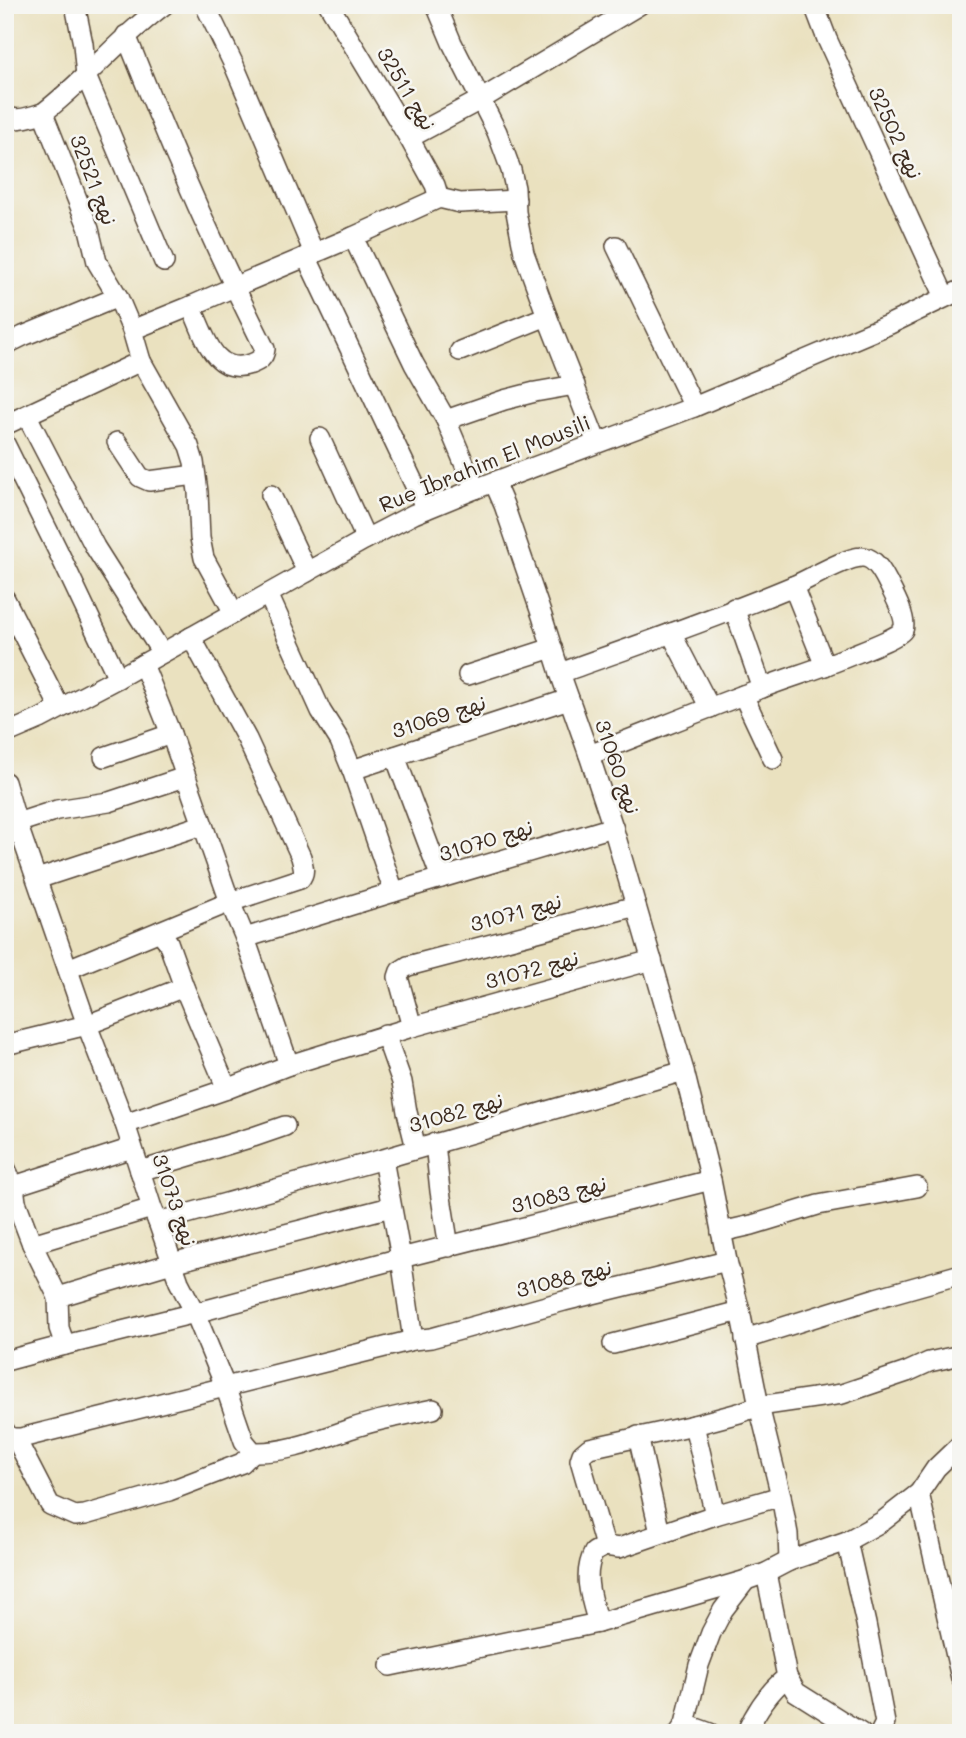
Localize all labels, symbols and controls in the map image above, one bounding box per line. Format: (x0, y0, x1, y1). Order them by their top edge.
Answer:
street label: نهج 32511 (370, 41, 443, 136)
street label: نهج 32502 (861, 82, 929, 184)
street label: نهج 32521 (63, 130, 124, 229)
street label: Rue Ibrahim El Mousili (375, 408, 594, 517)
street label: نهج 31069 (388, 688, 490, 745)
street label: نهج 31060 (588, 716, 647, 818)
street label: نهج 31070 (435, 812, 537, 869)
street label: نهج 31071 (467, 886, 565, 939)
street label: نهج 31072 (482, 943, 582, 996)
street label: نهج 31082 (405, 1085, 506, 1140)
street label: نهج 31073 (145, 1149, 204, 1250)
street label: نهج 31083 (508, 1169, 610, 1220)
street label: نهج 31088 (513, 1253, 615, 1304)

